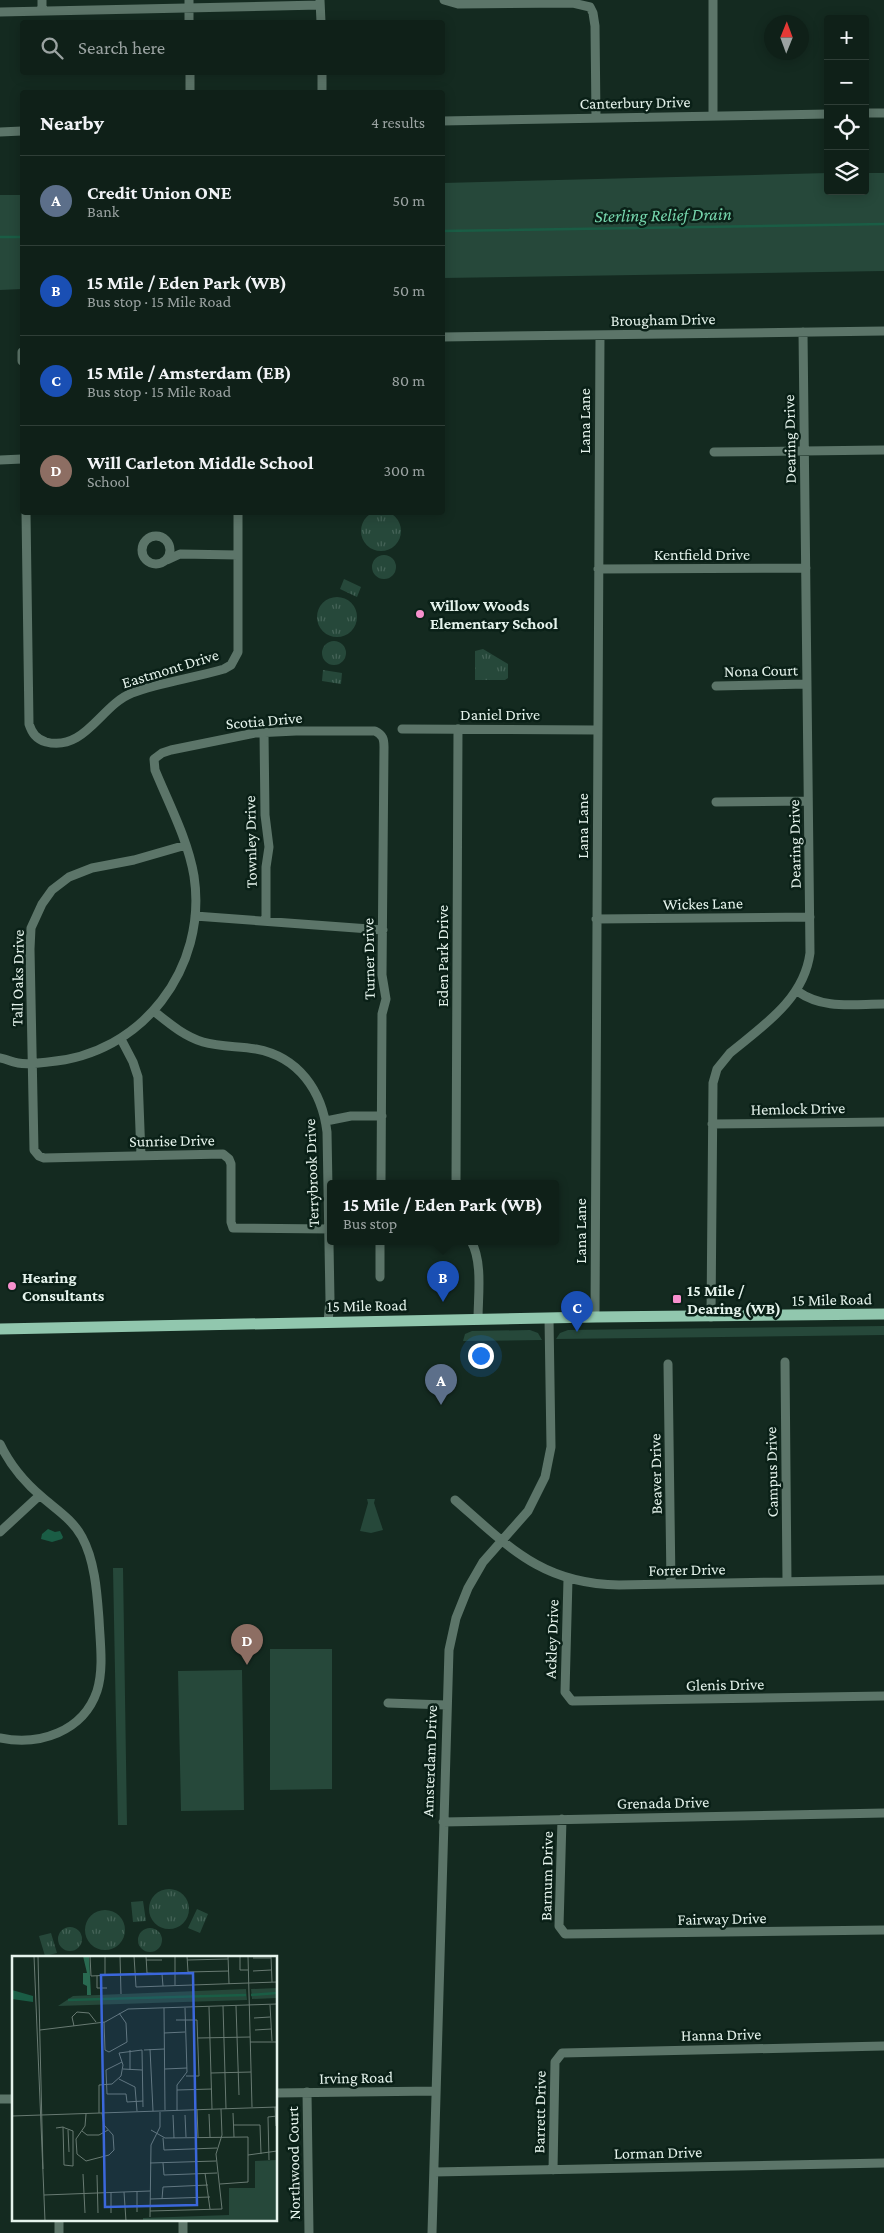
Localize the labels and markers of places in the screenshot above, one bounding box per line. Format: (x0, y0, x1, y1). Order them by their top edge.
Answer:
place label: Willow Woods Elementary School (429, 597, 558, 632)
marker: Willow Woods Elementary School (414, 608, 426, 620)
pin: B (427, 1261, 459, 1302)
place label: Hearing Consultants (22, 1269, 105, 1304)
marker: Hearing Consultants (6, 1280, 18, 1292)
place label: 15 Mile / Dearing (WB) (687, 1282, 781, 1318)
pin: C (561, 1291, 593, 1332)
marker: 15 Mile / Dearing (WB) (671, 1293, 683, 1305)
pin: A (425, 1364, 457, 1405)
pin: D (231, 1624, 263, 1665)

